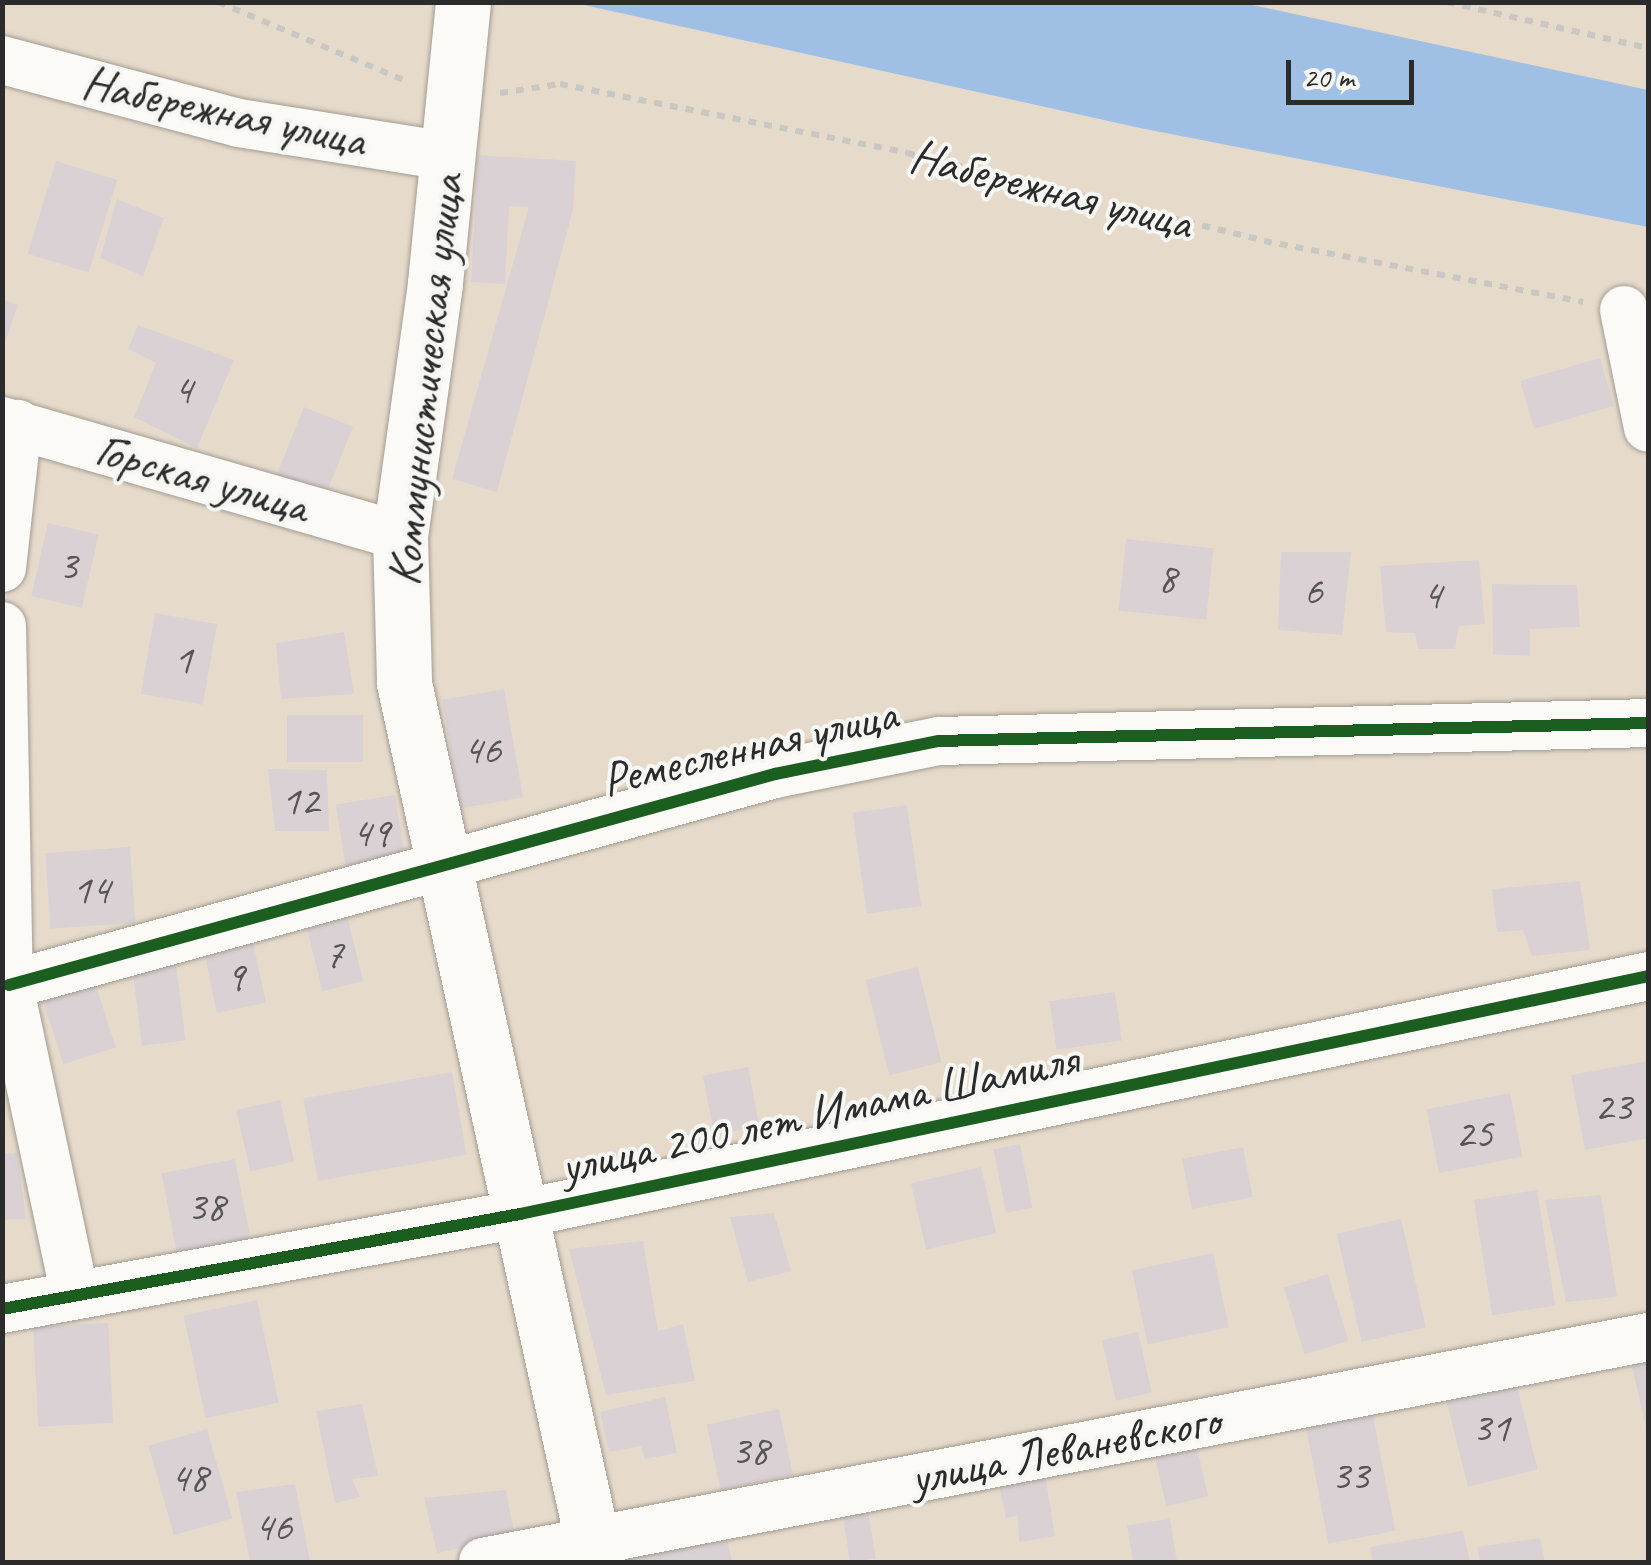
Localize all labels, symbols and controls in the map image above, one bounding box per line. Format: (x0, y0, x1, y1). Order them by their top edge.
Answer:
scale bar (1291, 40, 1418, 102)
street label: Набережная улица (75, 52, 373, 170)
text: 20 m (1303, 58, 1354, 96)
street label: Набережная улица (902, 126, 1200, 252)
street label: Коммунистическая улица (375, 170, 475, 590)
house number: 4 (174, 365, 192, 415)
street label: Горская улица (89, 420, 315, 536)
house number: 3 (59, 541, 77, 591)
house number: 8 (1158, 554, 1176, 604)
house number: 6 (1304, 566, 1322, 616)
house number: 4 (1423, 570, 1441, 620)
house number: 1 (174, 635, 192, 685)
street label: Ремесленная улица (594, 685, 904, 809)
house number: 46 (463, 725, 501, 775)
house number: 12 (281, 776, 319, 826)
house number: 49 (352, 808, 390, 858)
house number: 14 (72, 865, 110, 915)
house number: 7 (325, 929, 343, 979)
house number: 9 (226, 952, 244, 1002)
street label: улица 200 лет Имама Шамиля (555, 1030, 1083, 1196)
house number: 23 (1594, 1082, 1632, 1132)
house number: 25 (1455, 1109, 1493, 1159)
house number: 38 (187, 1182, 225, 1232)
street label: улица Леваневского (906, 1391, 1224, 1507)
house number: 31 (1472, 1403, 1510, 1453)
house number: 38 (731, 1426, 769, 1476)
house number: 33 (1331, 1451, 1369, 1501)
house number: 48 (170, 1453, 208, 1503)
house number: 46 (254, 1502, 292, 1552)

